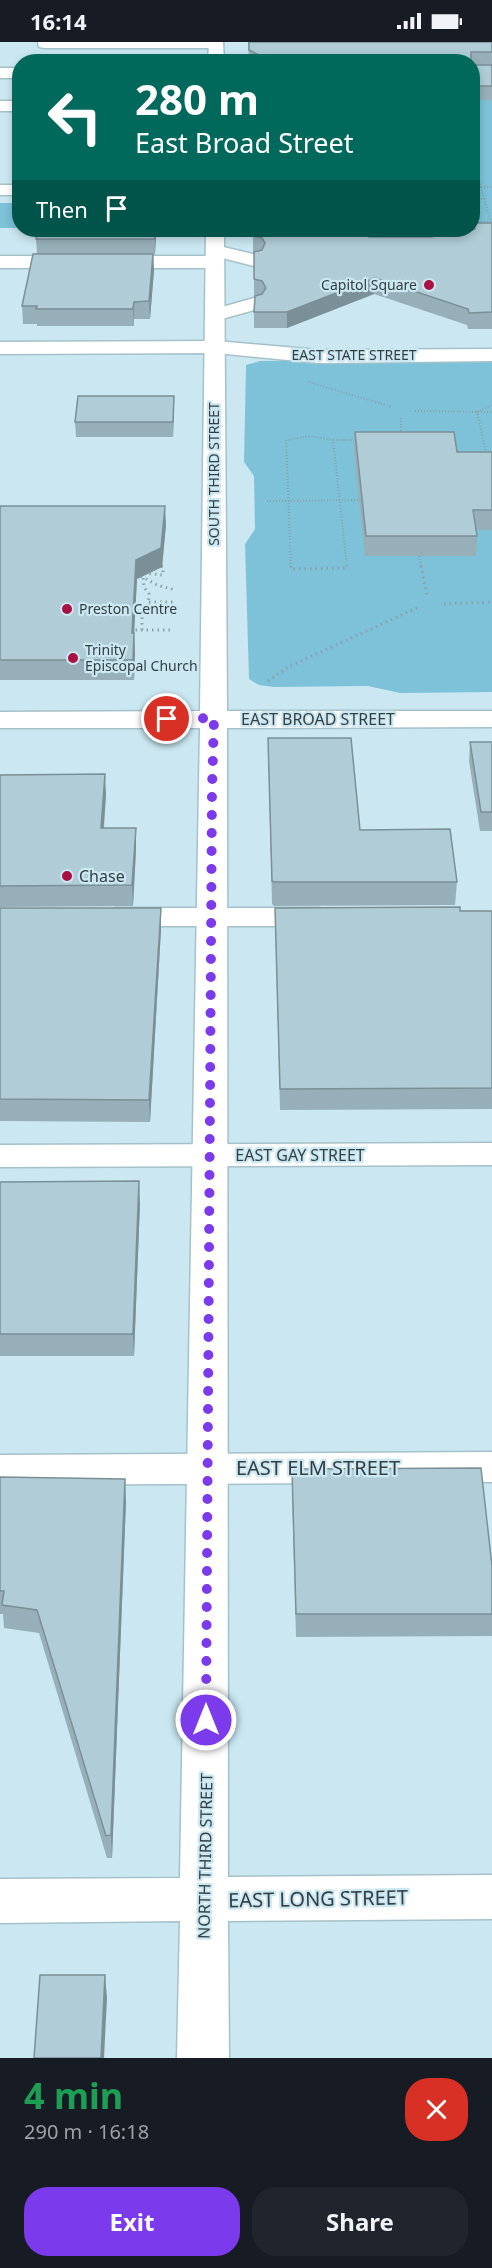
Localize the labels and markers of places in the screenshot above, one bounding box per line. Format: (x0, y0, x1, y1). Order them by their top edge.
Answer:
place label: Capitol Square (321, 275, 417, 294)
marker: Capitol Square (422, 278, 436, 292)
place label: Preston Centre (79, 599, 177, 618)
marker: Preston Centre (60, 602, 74, 616)
place label: Trinity Episcopal Church (85, 640, 198, 675)
marker: Trinity Episcopal Church (66, 651, 80, 665)
pin (141, 693, 192, 744)
place label: Chase (79, 865, 125, 887)
marker: Chase (60, 869, 74, 883)

